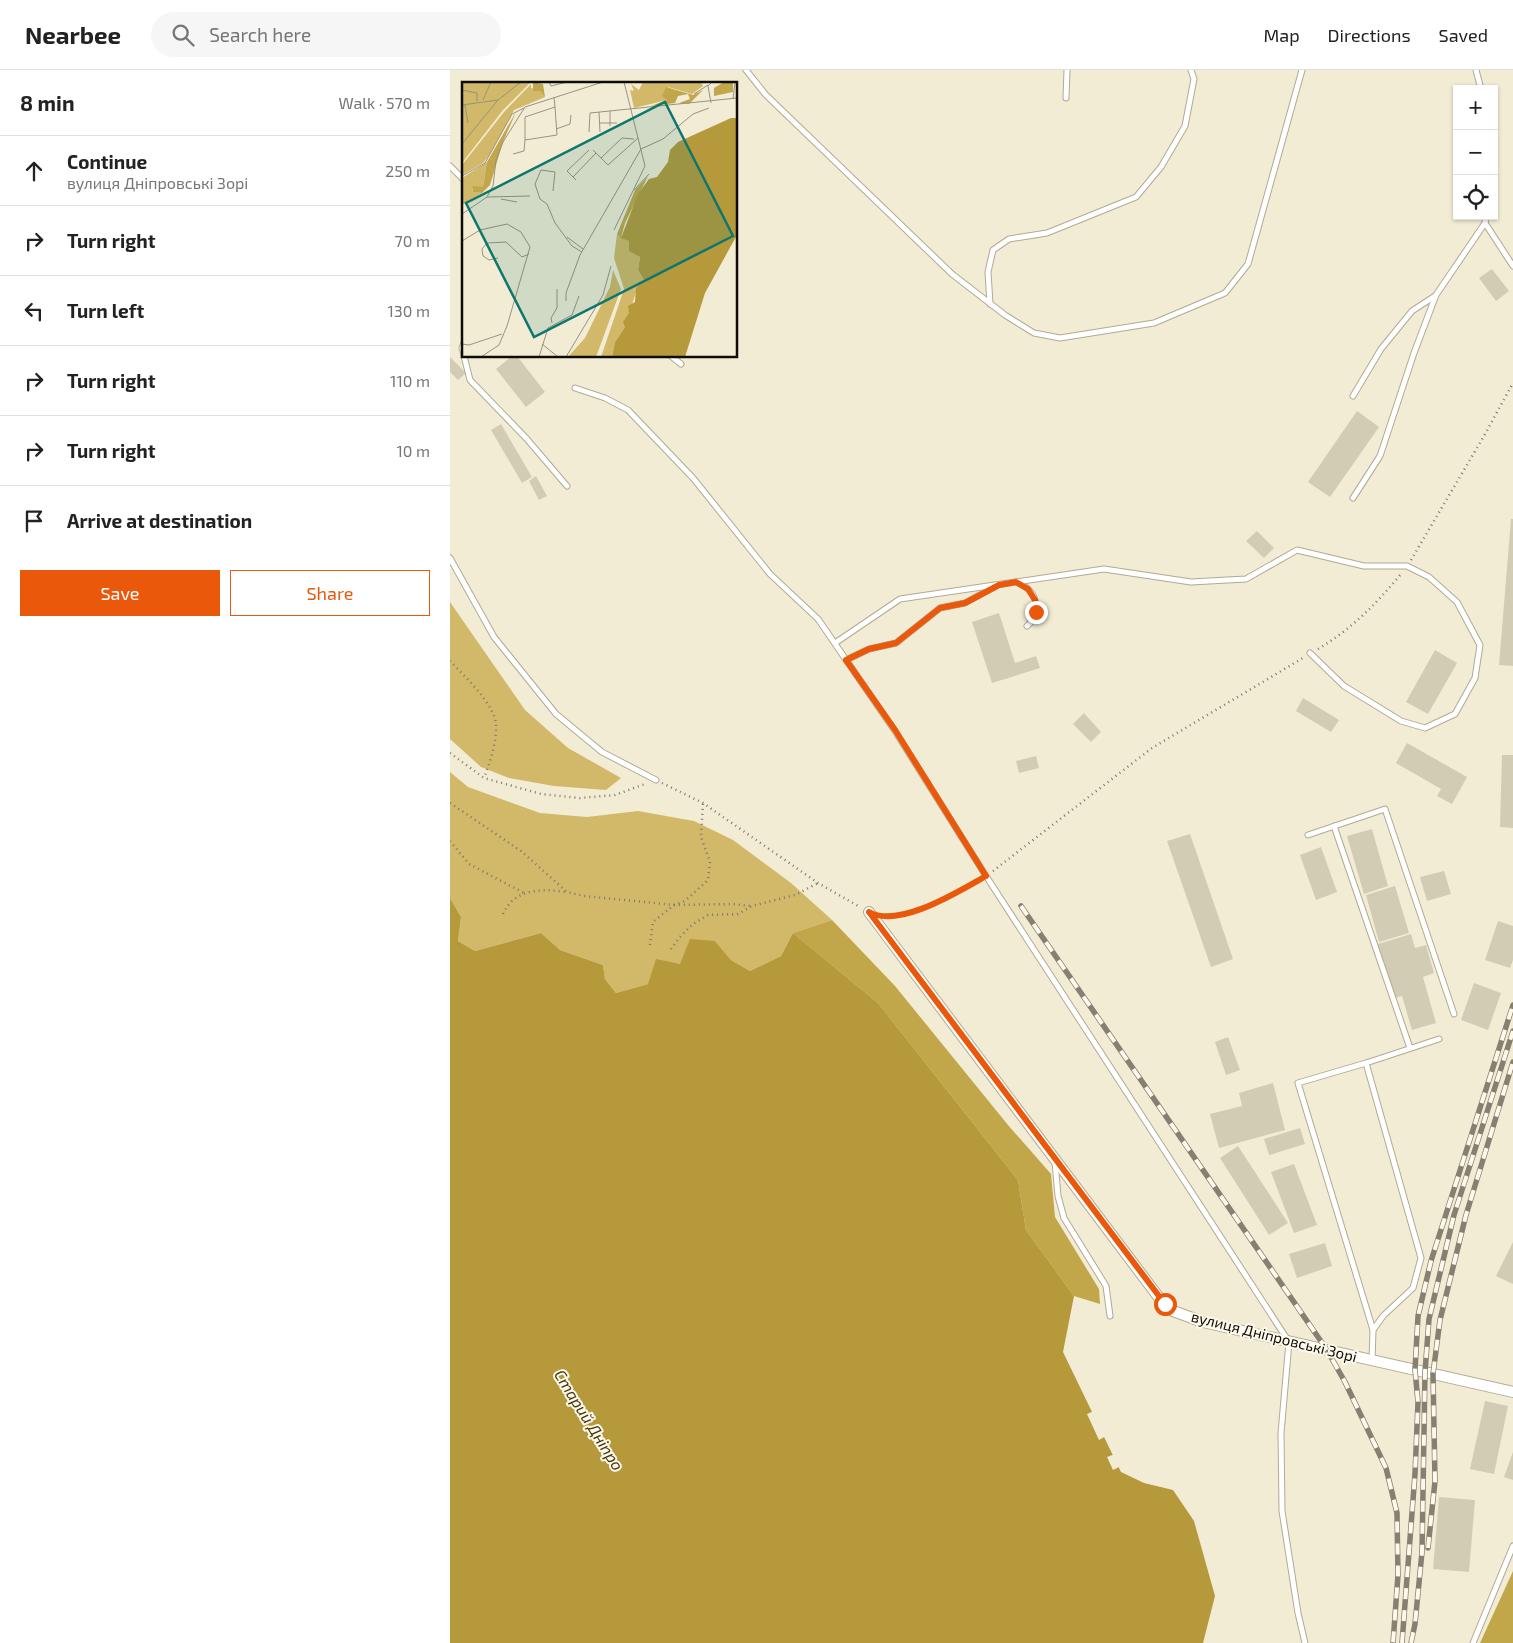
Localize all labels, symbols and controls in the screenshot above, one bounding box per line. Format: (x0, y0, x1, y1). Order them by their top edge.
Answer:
search box (151, 12, 501, 57)
text: Nearbee (25, 20, 121, 49)
icon: search (169, 21, 197, 49)
text: Search here (209, 23, 311, 46)
text: Map (1263, 24, 1300, 46)
text: Directions (1328, 24, 1411, 46)
text: Saved (1439, 24, 1488, 46)
inset map (462, 82, 738, 358)
map controls (1453, 85, 1498, 220)
button: + (1453, 85, 1498, 130)
text: 8 min (20, 90, 75, 115)
text: Walk · 570 m (339, 93, 430, 112)
button: − (1453, 130, 1498, 175)
text: Continue (67, 150, 147, 173)
icon: ahead (20, 157, 48, 185)
text: 250 m (385, 161, 430, 180)
text: вулиця Дніпровські Зорі (67, 173, 248, 192)
button: locate (1453, 175, 1498, 220)
icon: right (20, 227, 48, 255)
text: Turn right (67, 229, 155, 252)
text: 70 m (395, 231, 430, 250)
icon: left (20, 297, 48, 325)
text: Turn left (67, 299, 144, 322)
text: 130 m (388, 301, 430, 320)
icon: right (20, 367, 48, 395)
text: Turn right (67, 369, 155, 392)
text: 110 m (390, 371, 430, 390)
icon: right (20, 437, 48, 465)
text: Turn right (67, 439, 155, 462)
text: 10 m (396, 441, 430, 460)
icon: arrive (20, 507, 48, 535)
text: Arrive at destination (67, 509, 252, 532)
button: Save (20, 570, 220, 616)
button: Share (230, 570, 430, 616)
route end (1025, 601, 1048, 624)
route start (1154, 1293, 1177, 1316)
street label: вулиця Дніпровські Зорі (1189, 1307, 1359, 1366)
water label: Старий Дніпро (551, 1366, 628, 1474)

